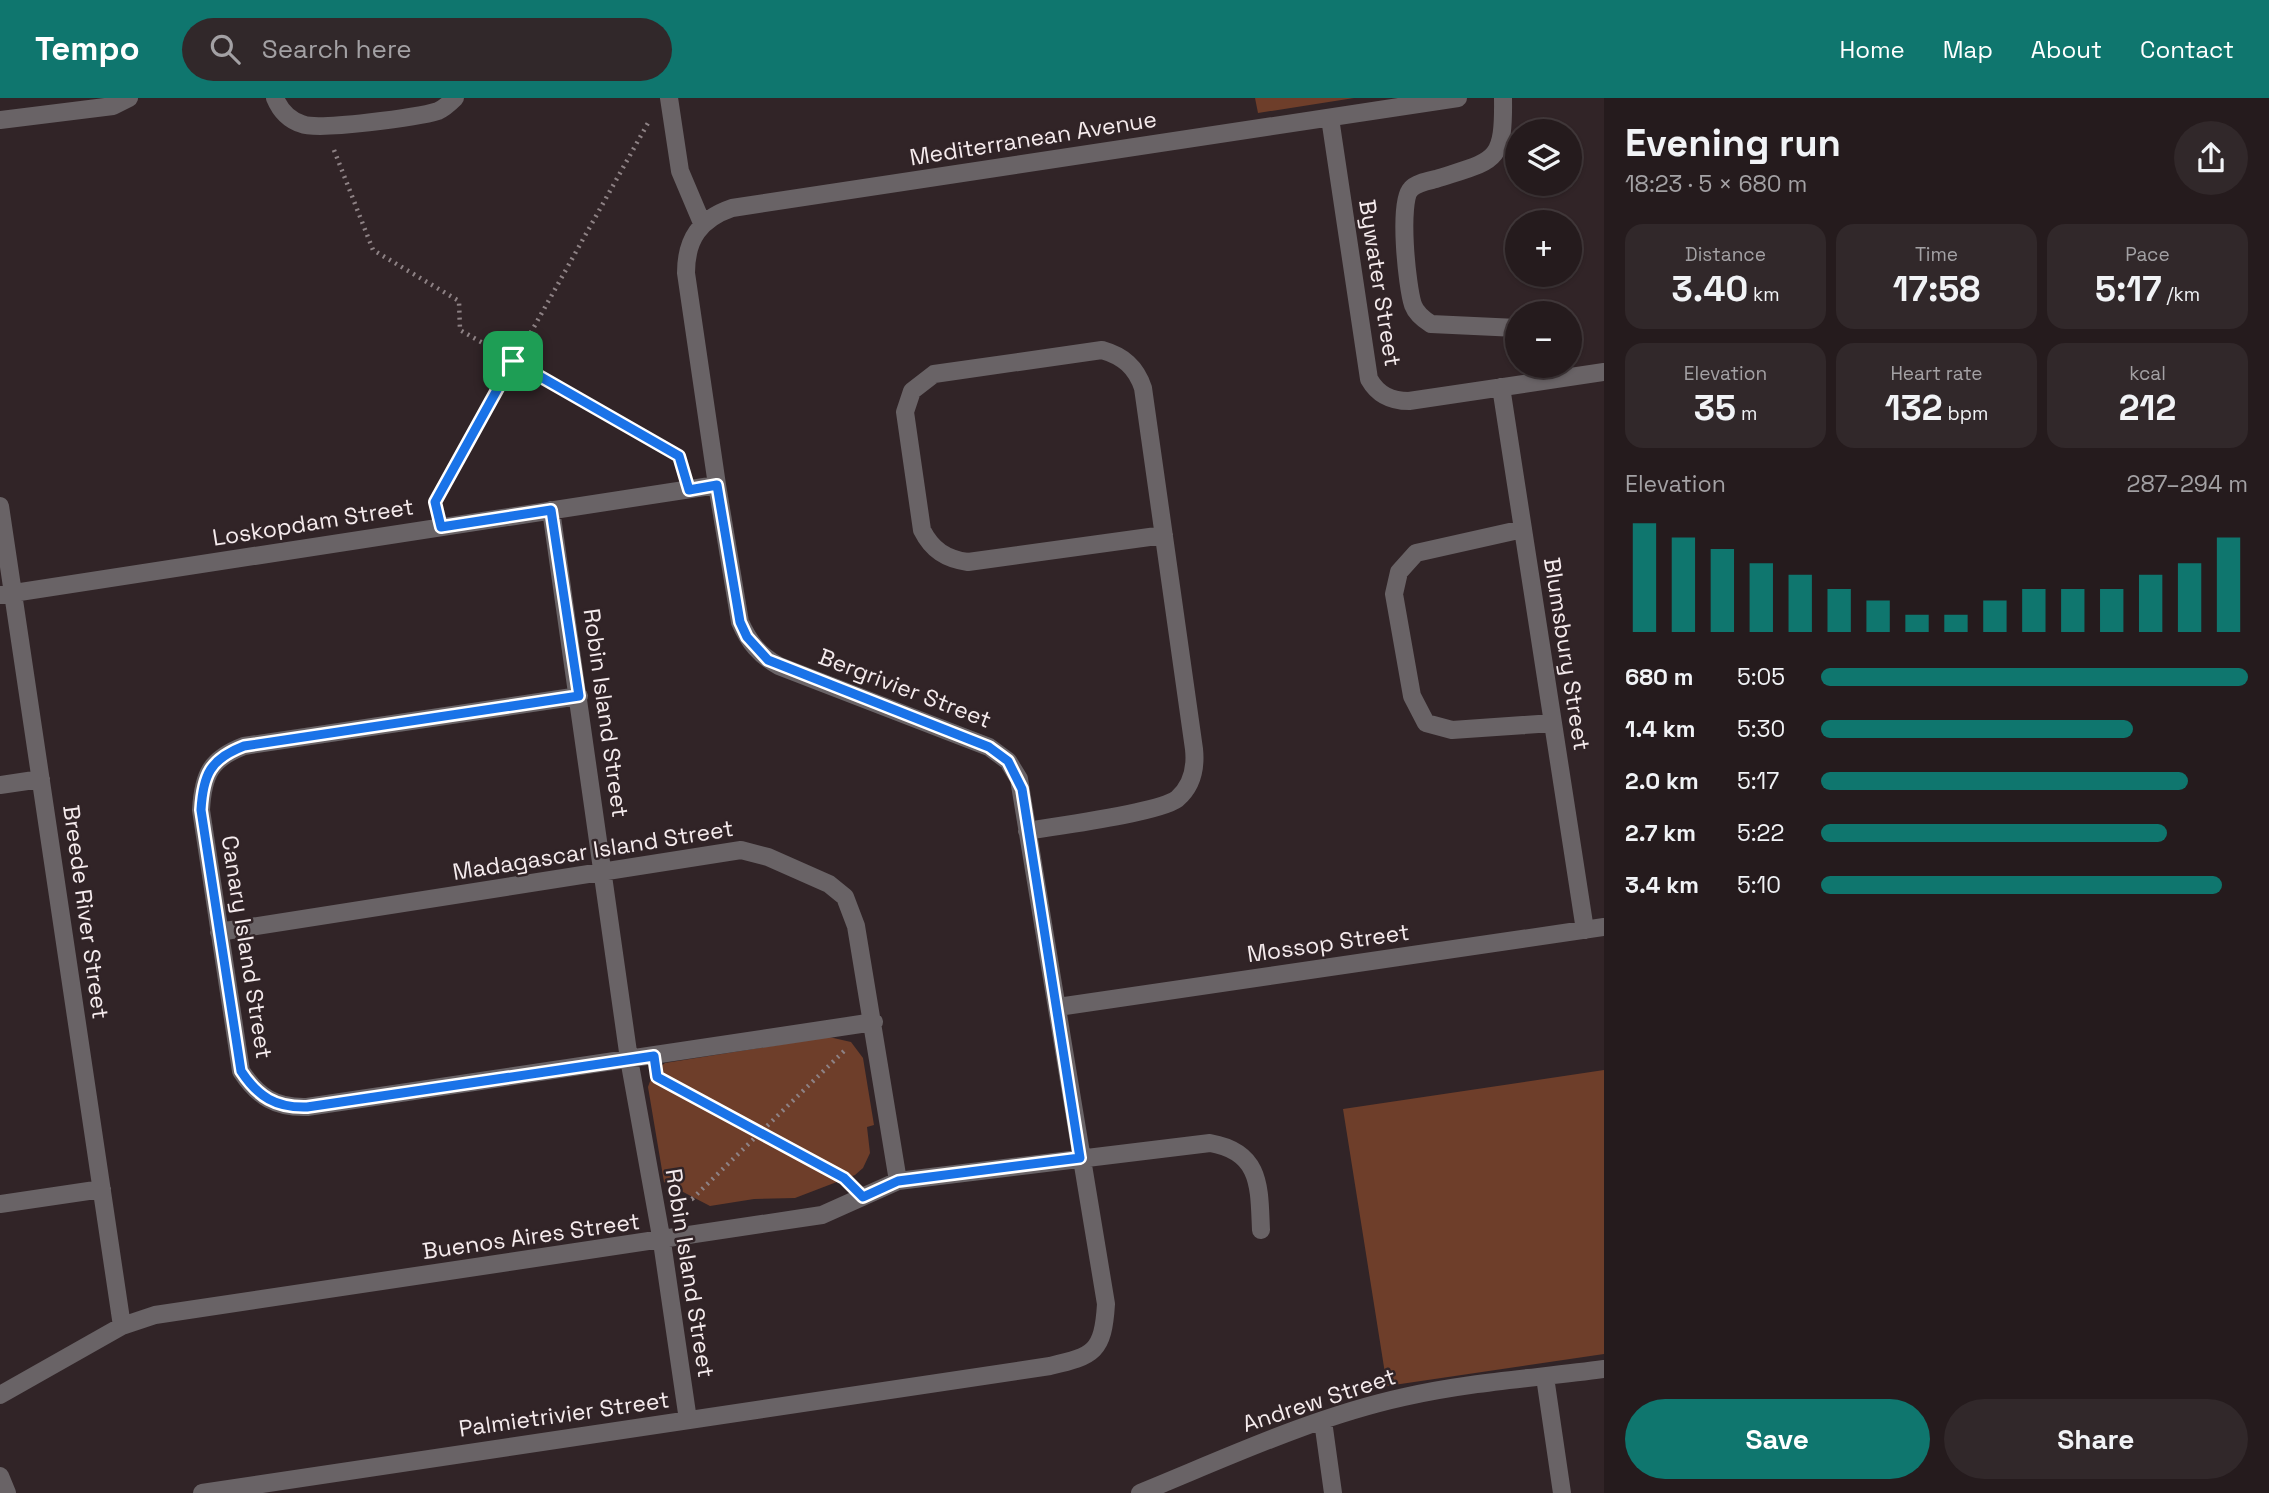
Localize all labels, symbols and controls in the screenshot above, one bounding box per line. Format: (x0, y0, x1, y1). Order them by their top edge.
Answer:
search box (182, 18, 672, 81)
text: Tempo (35, 28, 140, 70)
icon: search (206, 30, 244, 68)
text: Search here (262, 32, 412, 66)
text: Home (1839, 34, 1905, 65)
text: Map (1943, 34, 1993, 65)
text: About (2031, 34, 2102, 65)
text: Contact (2140, 34, 2234, 65)
street label: Mediterranean Avenue (907, 104, 1159, 172)
map controls (1505, 119, 1582, 378)
button: layers (1505, 119, 1582, 196)
text: Evening run (1625, 119, 1841, 167)
button: share (2174, 121, 2248, 195)
text: 18:23 · 5 × 680 m (1625, 169, 1807, 199)
street label: Bywater Street (1352, 197, 1408, 369)
button: + (1505, 210, 1582, 287)
text: Distance (1685, 242, 1766, 267)
text: Time (1915, 242, 1958, 267)
text: Pace (2125, 242, 2170, 267)
text: 3.40 (1671, 267, 1748, 311)
text: 17:58 (1893, 267, 1980, 311)
text: 5:17 (2095, 267, 2162, 311)
text: km (1748, 282, 1780, 307)
text: /km (2162, 282, 2200, 307)
button: − (1505, 301, 1582, 378)
pin (483, 331, 543, 391)
icon: arrive (494, 342, 532, 380)
text: Elevation (1684, 361, 1767, 386)
text: Heart rate (1890, 361, 1983, 386)
text: kcal (2129, 361, 2166, 386)
text: 35 (1694, 386, 1736, 430)
text: 132 (1885, 386, 1943, 430)
text: 212 (2119, 386, 2176, 430)
text: m (1736, 401, 1757, 426)
text: bpm (1943, 401, 1988, 426)
text: Elevation (1625, 469, 1726, 499)
text: 287–294 m (2127, 469, 2248, 499)
street label: Loskopdam Street (210, 491, 416, 553)
street label: Blumsbury Street (1537, 556, 1597, 752)
street label: Robin Island Street (576, 606, 636, 820)
street label: Bergrivier Street (814, 641, 996, 735)
text: 680 m (1625, 662, 1693, 692)
text: 5:05 (1737, 662, 1785, 692)
text: 1.4 km (1625, 714, 1695, 744)
text: 5:30 (1737, 714, 1785, 744)
text: 2.0 km (1625, 766, 1699, 796)
text: 5:17 (1737, 766, 1779, 796)
street label: Breede River Street (56, 803, 116, 1021)
street label: Madagascar Island Street (450, 813, 736, 887)
text: 2.7 km (1625, 818, 1696, 848)
text: 5:22 (1737, 818, 1784, 848)
street label: Canary Island Street (215, 833, 279, 1061)
text: 3.4 km (1625, 870, 1699, 900)
text: 5:10 (1737, 870, 1781, 900)
street label: Mossop Street (1245, 917, 1411, 969)
street label: Robin Island Street (659, 1167, 721, 1379)
street label: Buenos Aires Street (420, 1206, 642, 1266)
street label: Andrew Street (1238, 1361, 1400, 1439)
street label: Palmietrivier Street (457, 1384, 671, 1444)
button: Save (1625, 1399, 1930, 1479)
button: Share (1944, 1399, 2248, 1479)

